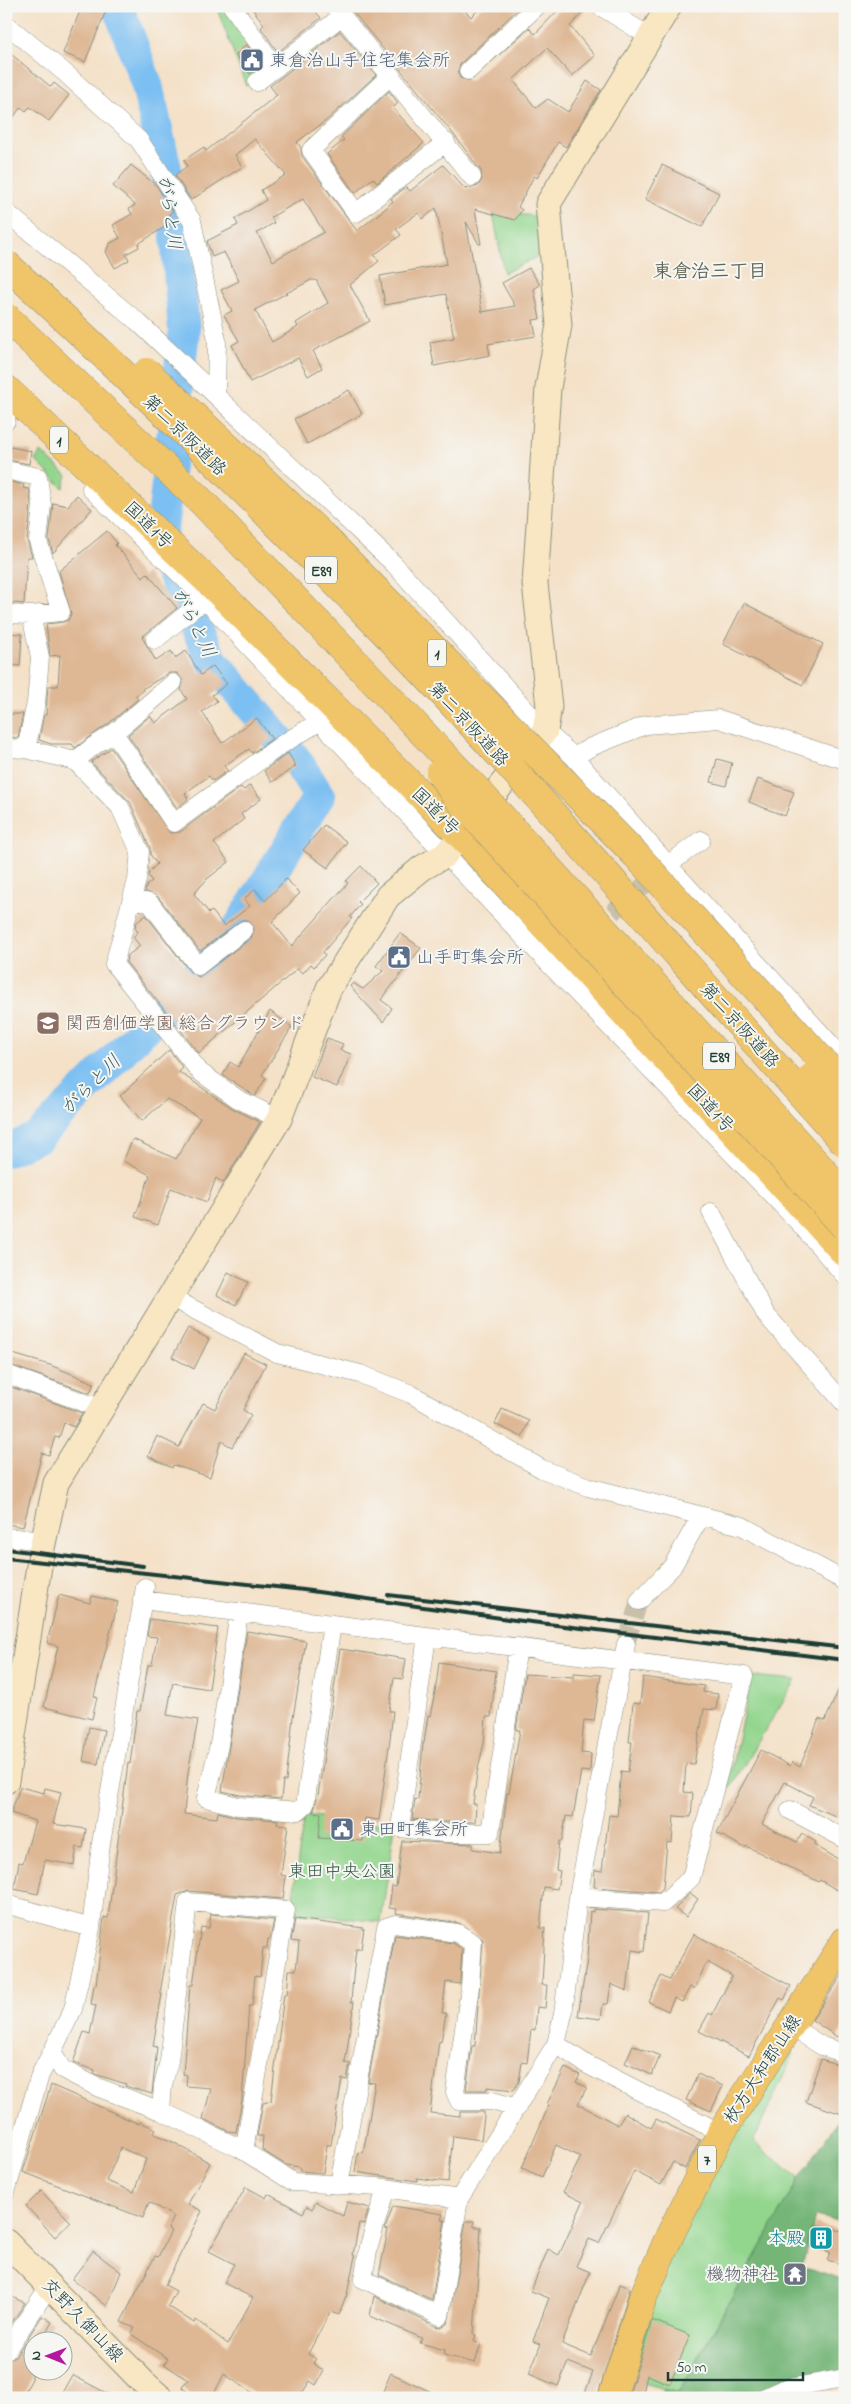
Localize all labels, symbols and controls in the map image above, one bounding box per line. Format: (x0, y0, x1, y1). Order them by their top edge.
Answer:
public building icon: 東倉治山手住宅集会所 (239, 47, 265, 73)
place label: 東倉治山手住宅集会所 (270, 49, 450, 75)
water label: がらと川 (150, 173, 187, 252)
district label: 東倉治三丁目 (653, 259, 767, 286)
street label: 第二京阪道路 (136, 390, 231, 483)
road number: 1 (50, 426, 68, 454)
street label: 国道1号 (117, 496, 178, 557)
road number: E89 (305, 556, 337, 584)
water label: がらと川 (164, 583, 222, 663)
road number: 1 (428, 640, 446, 666)
street label: 第二京阪道路 (421, 677, 514, 774)
street label: 国道1号 (404, 782, 465, 843)
public building icon: 山手町集会所 (386, 944, 412, 970)
place label: 山手町集会所 (416, 946, 524, 972)
street label: 第二京阪道路 (693, 978, 784, 1075)
school or university icon: 関西創価学園 総合グラウンド (35, 1010, 61, 1036)
place label: 関西創価学園 総合グラウンド (66, 1012, 305, 1038)
road number: E89 (703, 1042, 735, 1070)
water label: がらと川 (55, 1049, 128, 1122)
street label: 国道1号 (680, 1079, 739, 1140)
public building icon: 東田町集会所 (329, 1816, 355, 1842)
place label: 東田町集会所 (360, 1818, 468, 1844)
park label: 東田中央公園 (288, 1860, 396, 1886)
street label: 枚方大和郡山線 (718, 2010, 809, 2130)
road number: 7 (698, 2146, 716, 2172)
building icon: 本殿 (808, 2225, 834, 2251)
place label: 本殿 (768, 2227, 804, 2253)
temple icon: 機物神社 (782, 2261, 808, 2287)
place label: 機物神社 (706, 2263, 778, 2289)
street label: 交野久御山線 (35, 2274, 128, 2369)
north arrow (22, 2332, 72, 2382)
scale bar (668, 2349, 804, 2381)
text: N (26, 2351, 47, 2361)
text: 50 m (676, 2357, 707, 2379)

